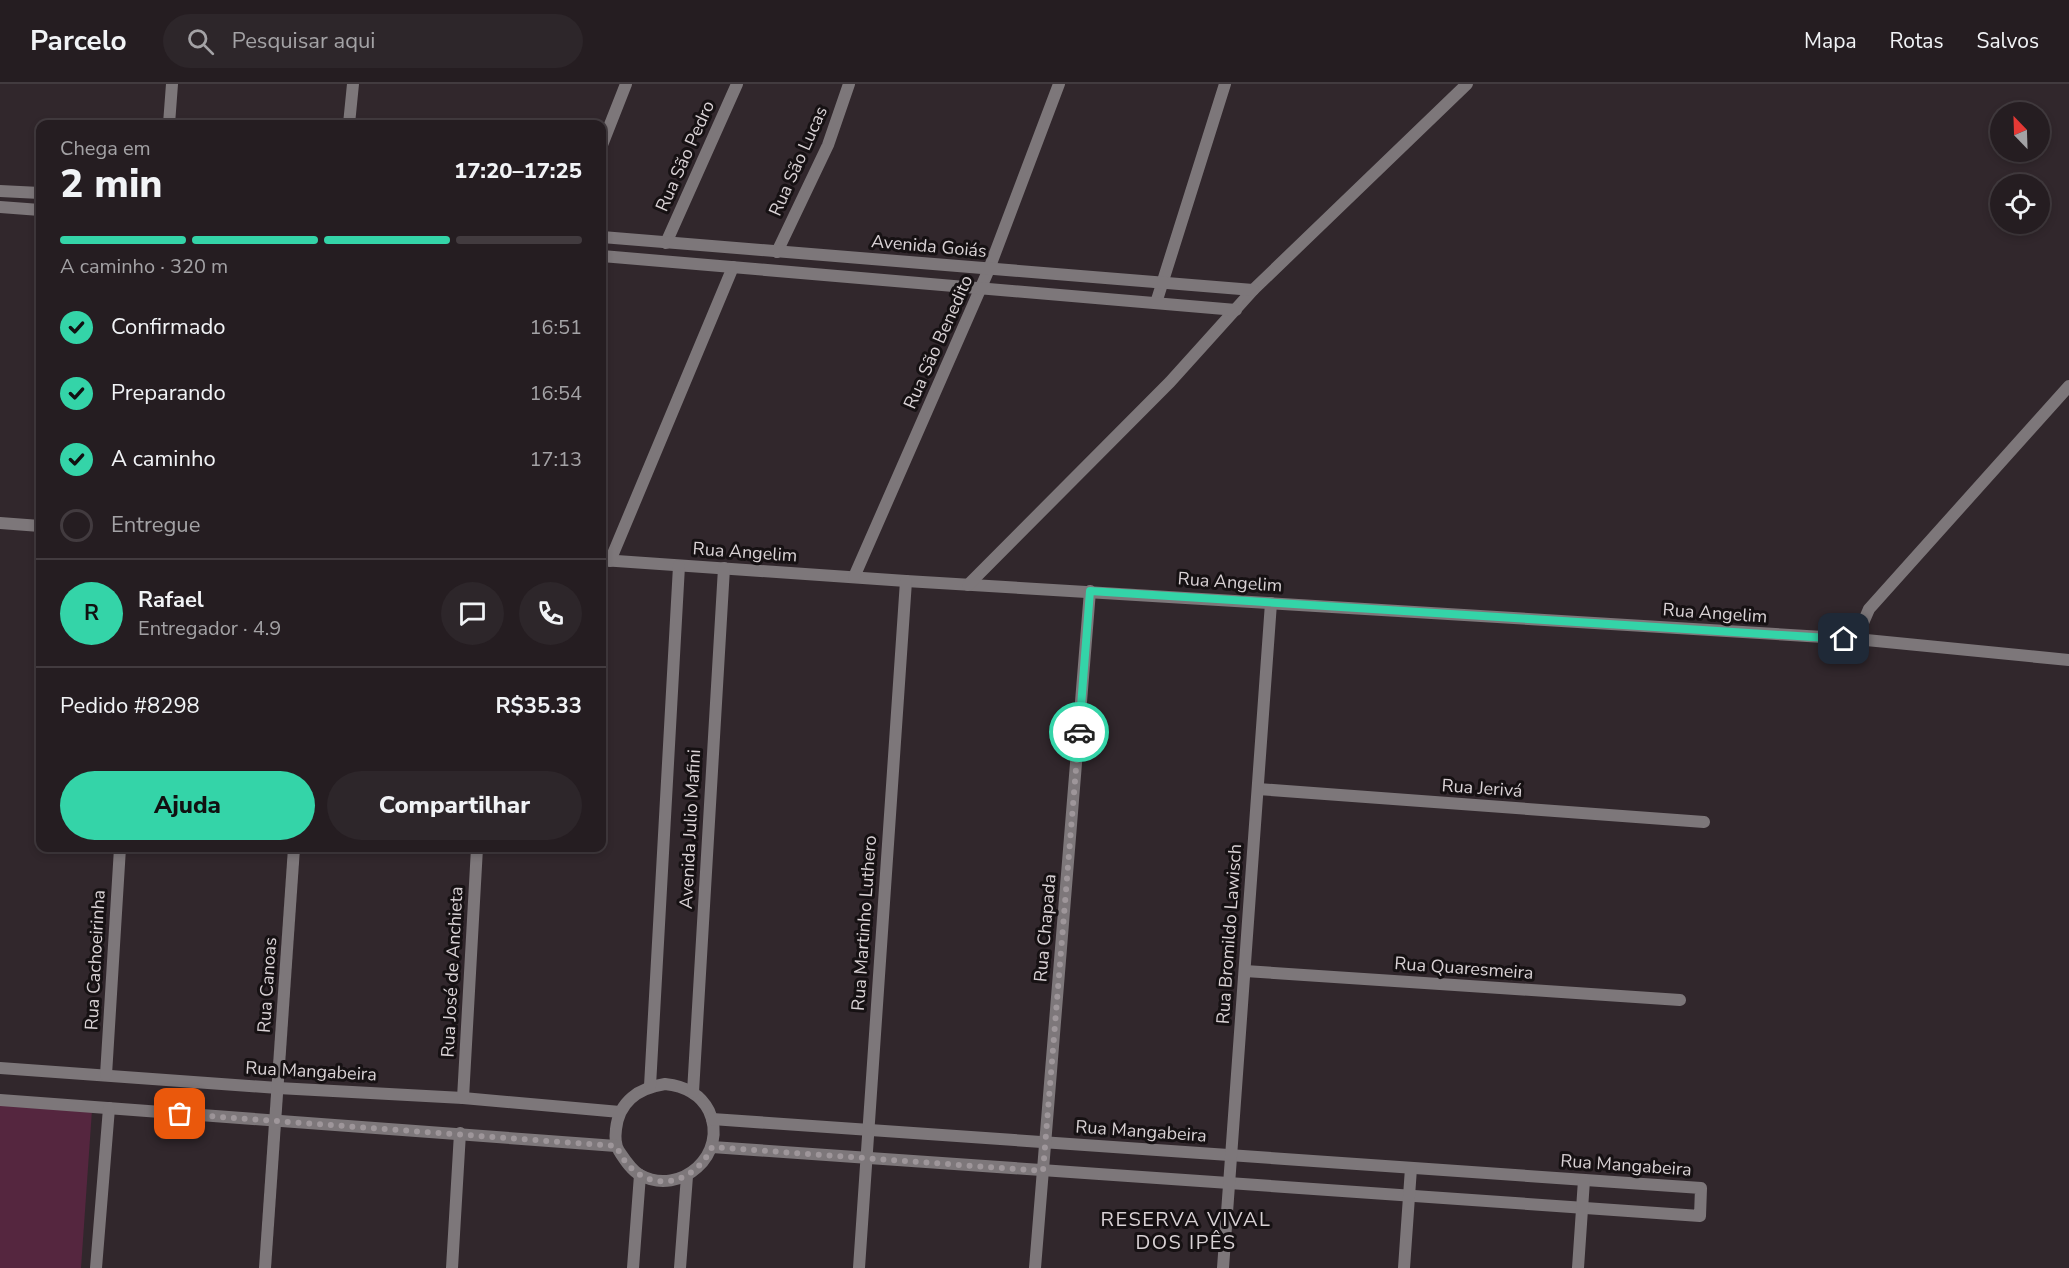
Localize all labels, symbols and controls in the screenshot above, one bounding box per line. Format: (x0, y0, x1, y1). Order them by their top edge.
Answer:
search box (163, 14, 583, 68)
text: Parcelo (30, 22, 127, 60)
icon: search (184, 25, 217, 58)
text: Pesquisar aqui (232, 26, 375, 56)
text: Mapa (1804, 27, 1857, 55)
text: Rotas (1890, 27, 1944, 55)
text: Salvos (1977, 27, 2039, 55)
street label: Rua São Pedro (650, 97, 720, 215)
street label: Rua São Lucas (763, 102, 833, 220)
north arrow (1990, 102, 2050, 162)
map controls (1990, 102, 2050, 234)
text: Chega em (60, 135, 151, 162)
text: 17:20–17:25 (454, 156, 582, 186)
text: 2 min (60, 158, 163, 211)
button: locate (1990, 174, 2050, 234)
street label: Avenida Goiás (870, 229, 988, 263)
text: A caminho · 320 m (60, 253, 228, 280)
street label: Rua São Benedito (898, 271, 978, 413)
icon: check (60, 311, 93, 344)
text: Confirmado (111, 312, 226, 342)
text: 16:51 (529, 314, 582, 341)
icon: check (60, 377, 93, 410)
text: Preparando (111, 378, 226, 408)
text: 16:54 (529, 380, 582, 407)
icon: check (60, 443, 93, 476)
text: A caminho (111, 444, 216, 474)
text: 17:13 (529, 446, 582, 473)
text: Entregue (111, 510, 200, 540)
street label: Rua Angelim (692, 536, 798, 568)
street label: Rua Angelim (1177, 566, 1283, 598)
button: chat (441, 582, 504, 645)
button: phone (519, 582, 582, 645)
text: Rafael (138, 585, 204, 615)
street label: Rua Angelim (1662, 597, 1768, 629)
text: R (84, 598, 99, 628)
pin (1818, 613, 1869, 664)
text: Entregador · 4.9 (138, 615, 281, 642)
icon: home (1827, 622, 1860, 655)
text: Pedido #8298 (60, 691, 200, 721)
text: R$35.33 (495, 691, 582, 721)
courier (1049, 702, 1109, 762)
icon: car (1063, 716, 1096, 749)
street label: Avenida Julio Mafini (674, 749, 706, 909)
button: Ajuda (60, 771, 315, 840)
button: Compartilhar (327, 771, 582, 840)
street label: Rua Jerivá (1441, 773, 1523, 803)
street label: Rua Martinho Luthero (846, 834, 882, 1012)
street label: Rua Bromildo Lawisch (1211, 843, 1247, 1025)
street label: Rua Chapada (1028, 873, 1062, 983)
street label: Rua José de Anchieta (436, 886, 468, 1058)
street label: Rua Cachoeirinha (79, 889, 111, 1031)
street label: Rua Canoas (252, 936, 282, 1034)
street label: Rua Quaresmeira (1394, 951, 1534, 985)
street label: Rua Mangabeira (245, 1056, 377, 1086)
pin (154, 1088, 205, 1139)
icon: bag (163, 1097, 196, 1130)
street label: Rua Mangabeira (1074, 1114, 1208, 1148)
street label: Rua Mangabeira (1559, 1148, 1693, 1182)
district label: RESERVA VIVAL DOS IPÊS (1101, 1206, 1271, 1256)

